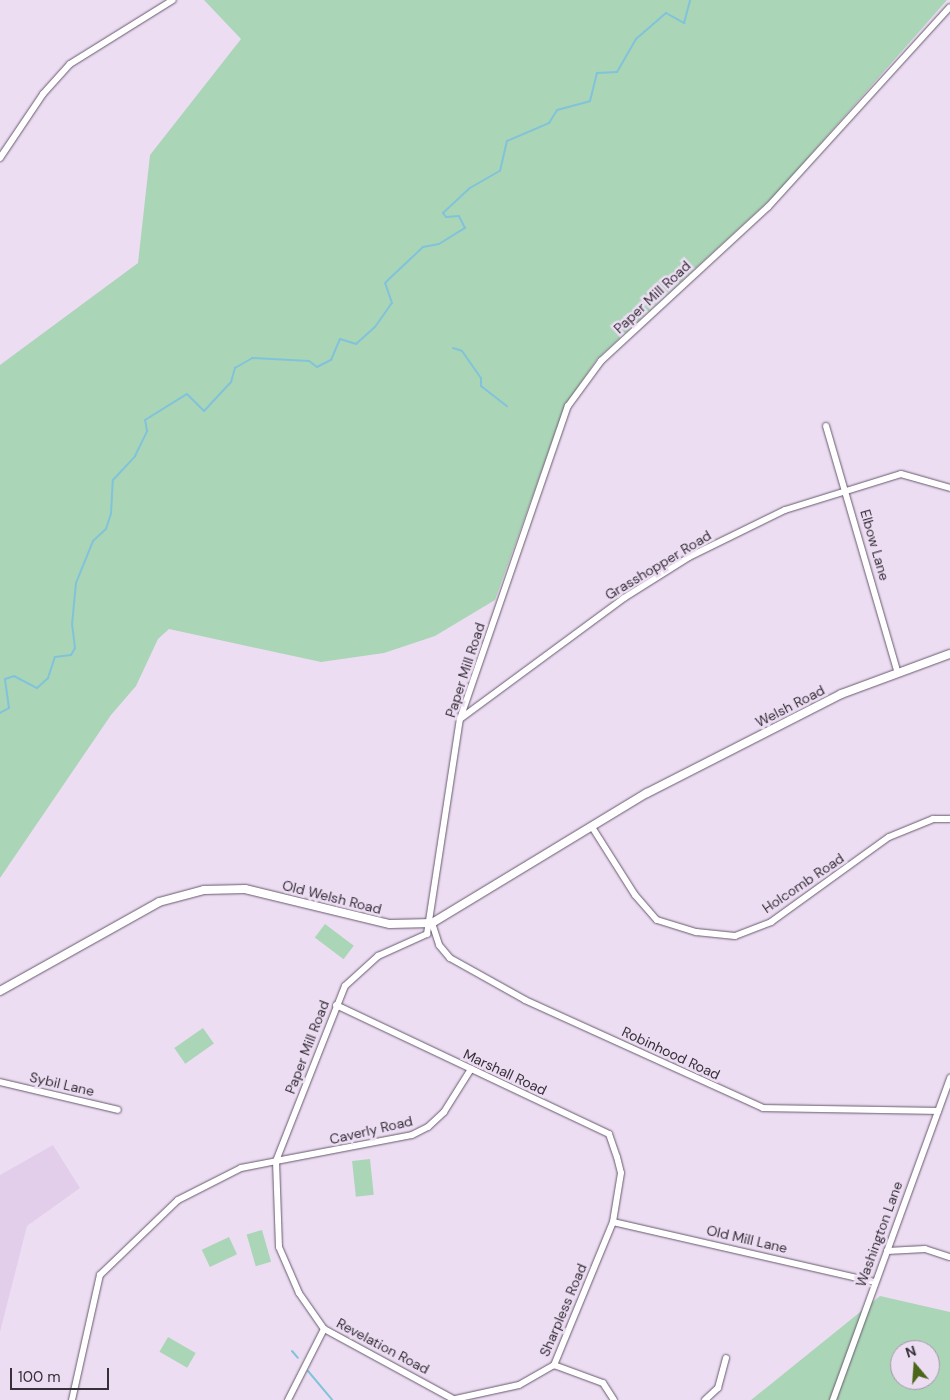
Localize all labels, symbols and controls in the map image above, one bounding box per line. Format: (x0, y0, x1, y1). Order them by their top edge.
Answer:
street label: Paper Mill Road (610, 257, 694, 337)
street label: Elbow Lane (857, 507, 893, 583)
street label: Grasshopper Road (602, 527, 714, 603)
street label: Paper Mill Road (442, 620, 488, 720)
street label: Welsh Road (753, 681, 827, 731)
street label: Holcomb Road (759, 850, 847, 916)
street label: Old Welsh Road (281, 877, 383, 917)
street label: Paper Mill Road (281, 998, 333, 1096)
street label: Robinhood Road (619, 1023, 723, 1083)
street label: Marshall Road (461, 1045, 549, 1099)
street label: Sybil Lane (28, 1068, 96, 1100)
street label: Caverly Road (328, 1112, 414, 1148)
street label: Washington Lane (852, 1179, 906, 1289)
street label: Old Mill Lane (705, 1222, 789, 1256)
street label: Sharpless Road (536, 1261, 590, 1359)
street label: Revelation Road (334, 1315, 432, 1377)
north arrow (890, 1340, 940, 1390)
text: N (903, 1342, 918, 1362)
scale bar (12, 1358, 111, 1390)
text: 100 m (18, 1367, 61, 1387)

